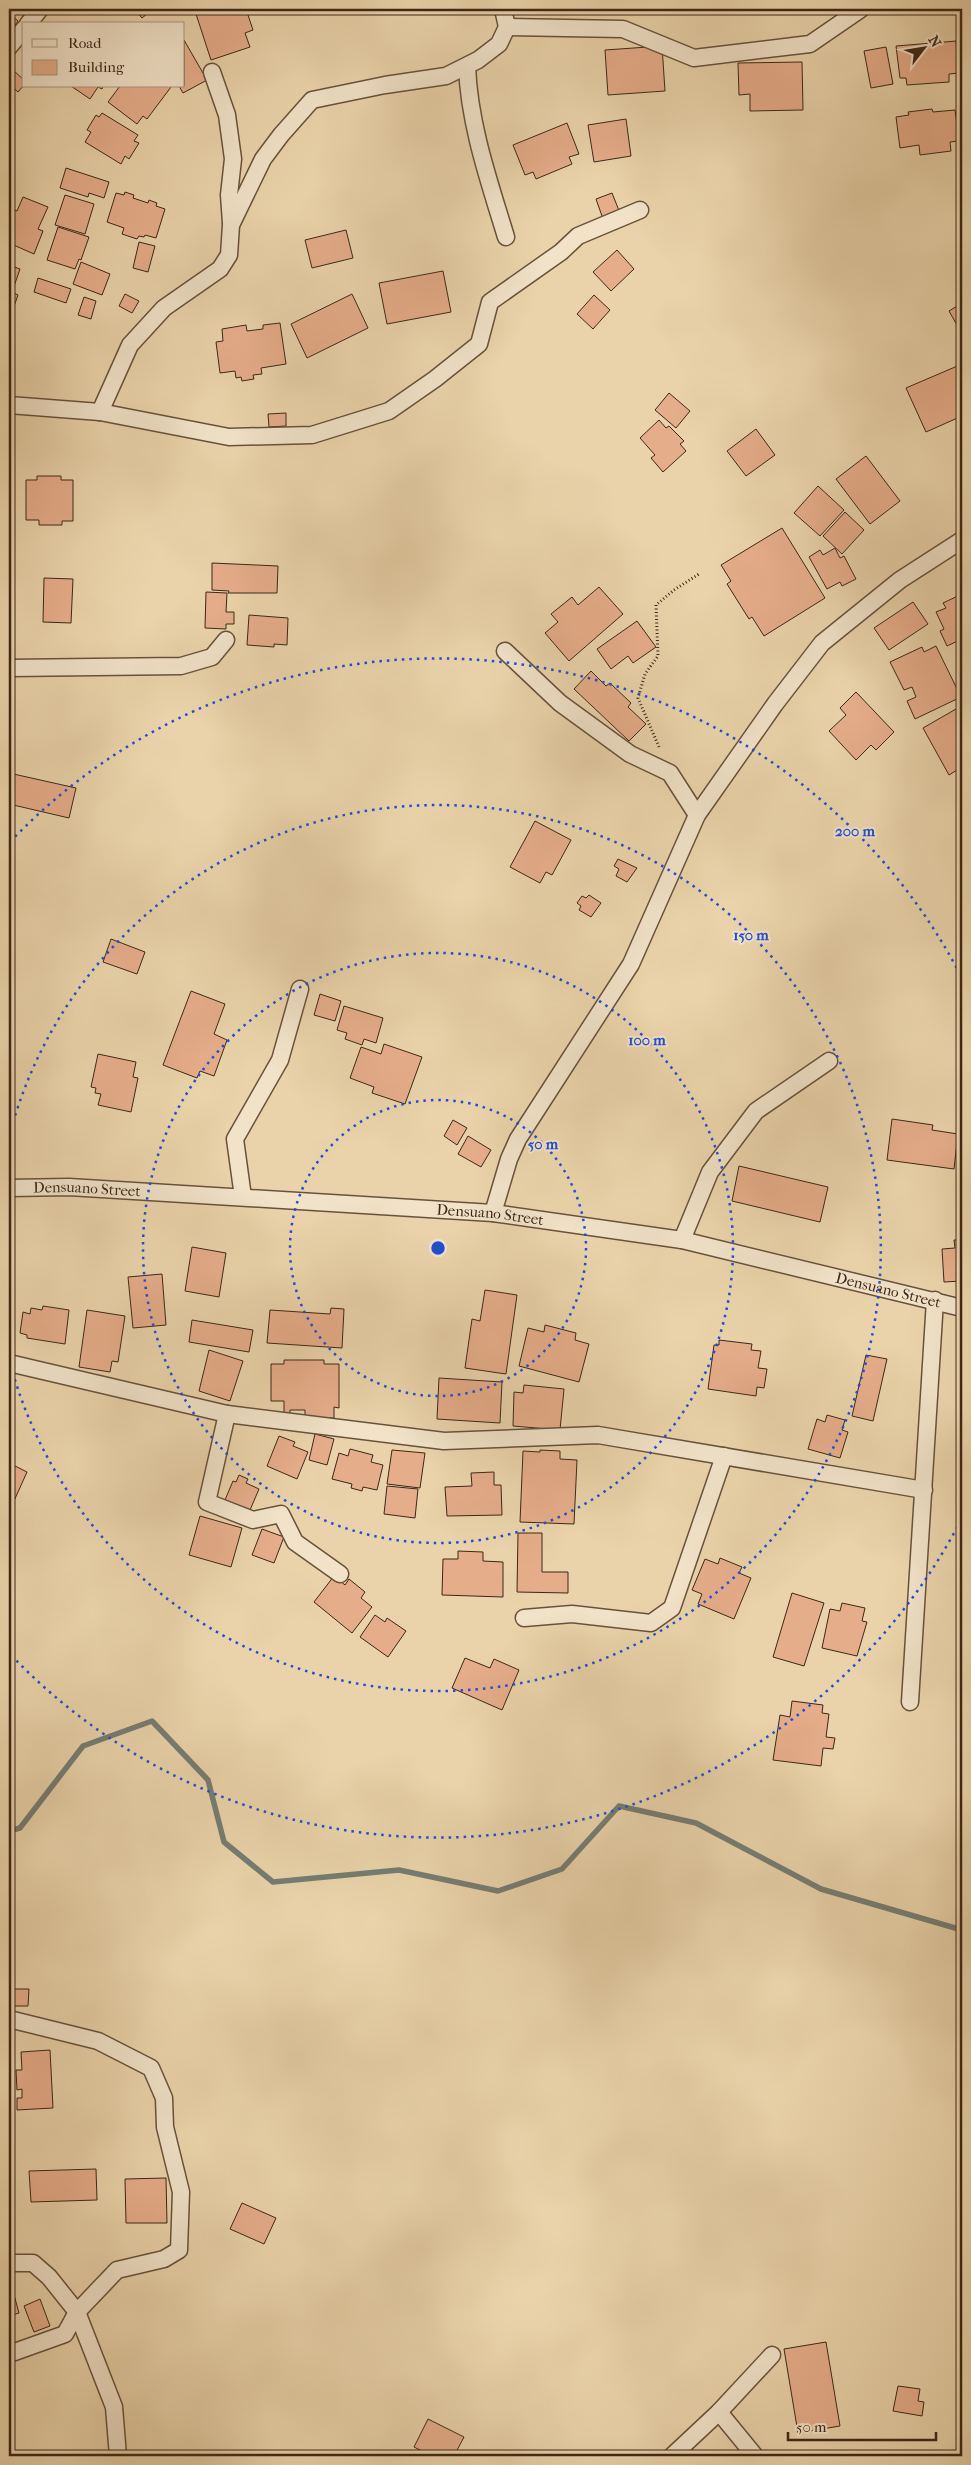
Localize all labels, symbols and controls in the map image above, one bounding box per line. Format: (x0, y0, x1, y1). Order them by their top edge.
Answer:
legend (22, 22, 185, 88)
north arrow (898, 22, 948, 72)
text: N (925, 33, 945, 51)
text: Road (68, 34, 102, 52)
text: Building (68, 58, 125, 76)
text: 200 m (835, 822, 875, 840)
text: 150 m (733, 926, 769, 944)
text: 100 m (628, 1031, 666, 1049)
text: 50 m (528, 1135, 559, 1153)
street label: Densuano Street (33, 1178, 142, 1200)
street label: Densuano Street (436, 1201, 545, 1229)
centre of rings (429, 1239, 447, 1257)
street label: Densuano Street (834, 1269, 943, 1312)
scale bar (788, 2410, 936, 2442)
text: 50 m (796, 2418, 827, 2436)

